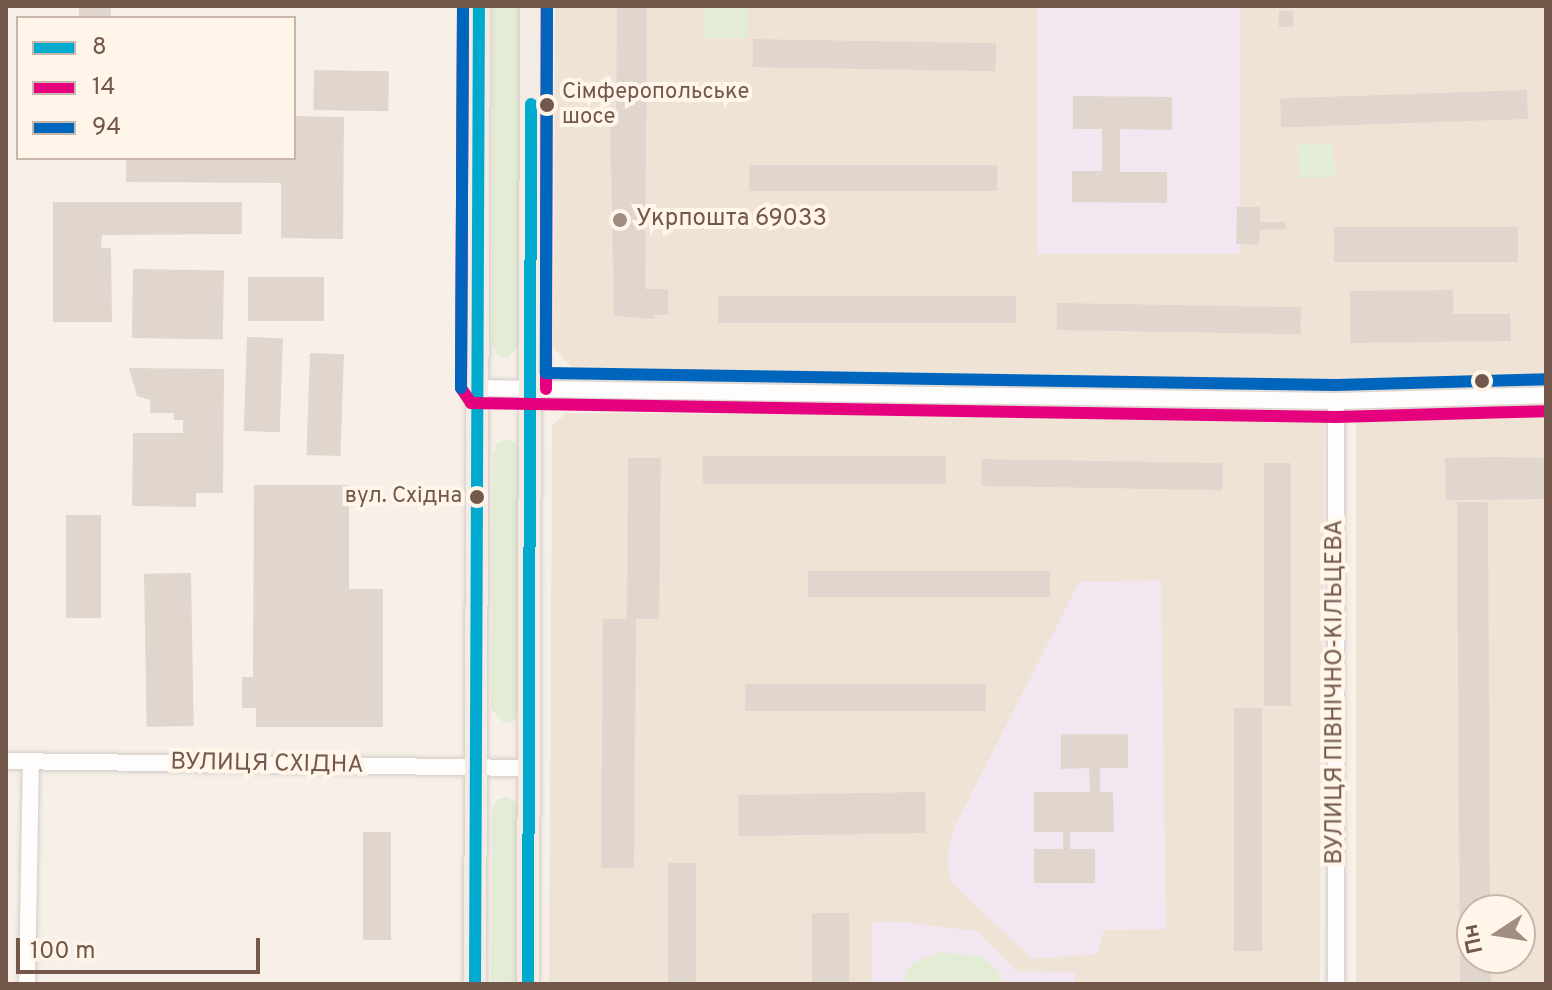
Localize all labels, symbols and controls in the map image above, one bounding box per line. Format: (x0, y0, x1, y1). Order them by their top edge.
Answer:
legend (16, 16, 296, 160)
text: 8 (92, 33, 107, 63)
text: 14 (92, 73, 115, 103)
place label: Сімферопольське шосе (562, 79, 749, 130)
marker: Сімферопольське шосе (539, 97, 555, 113)
text: 94 (92, 113, 121, 143)
place label: Укрпошта 69033 (636, 206, 827, 234)
marker: Укрпошта 69033 (611, 211, 629, 229)
unlabelled marker (1474, 373, 1490, 389)
place label: вул. Східна (345, 484, 462, 510)
marker: вул. Східна (469, 489, 485, 505)
street label: ВУЛИЦЯ ПІВНІЧНО-КІЛЬЦЕВА (1322, 519, 1350, 865)
street label: ВУЛИЦЯ СХІДНА (170, 749, 364, 781)
north arrow (1456, 894, 1536, 974)
text: Пн (1458, 921, 1490, 956)
scale bar (20, 922, 264, 972)
text: 100 m (30, 937, 96, 967)

